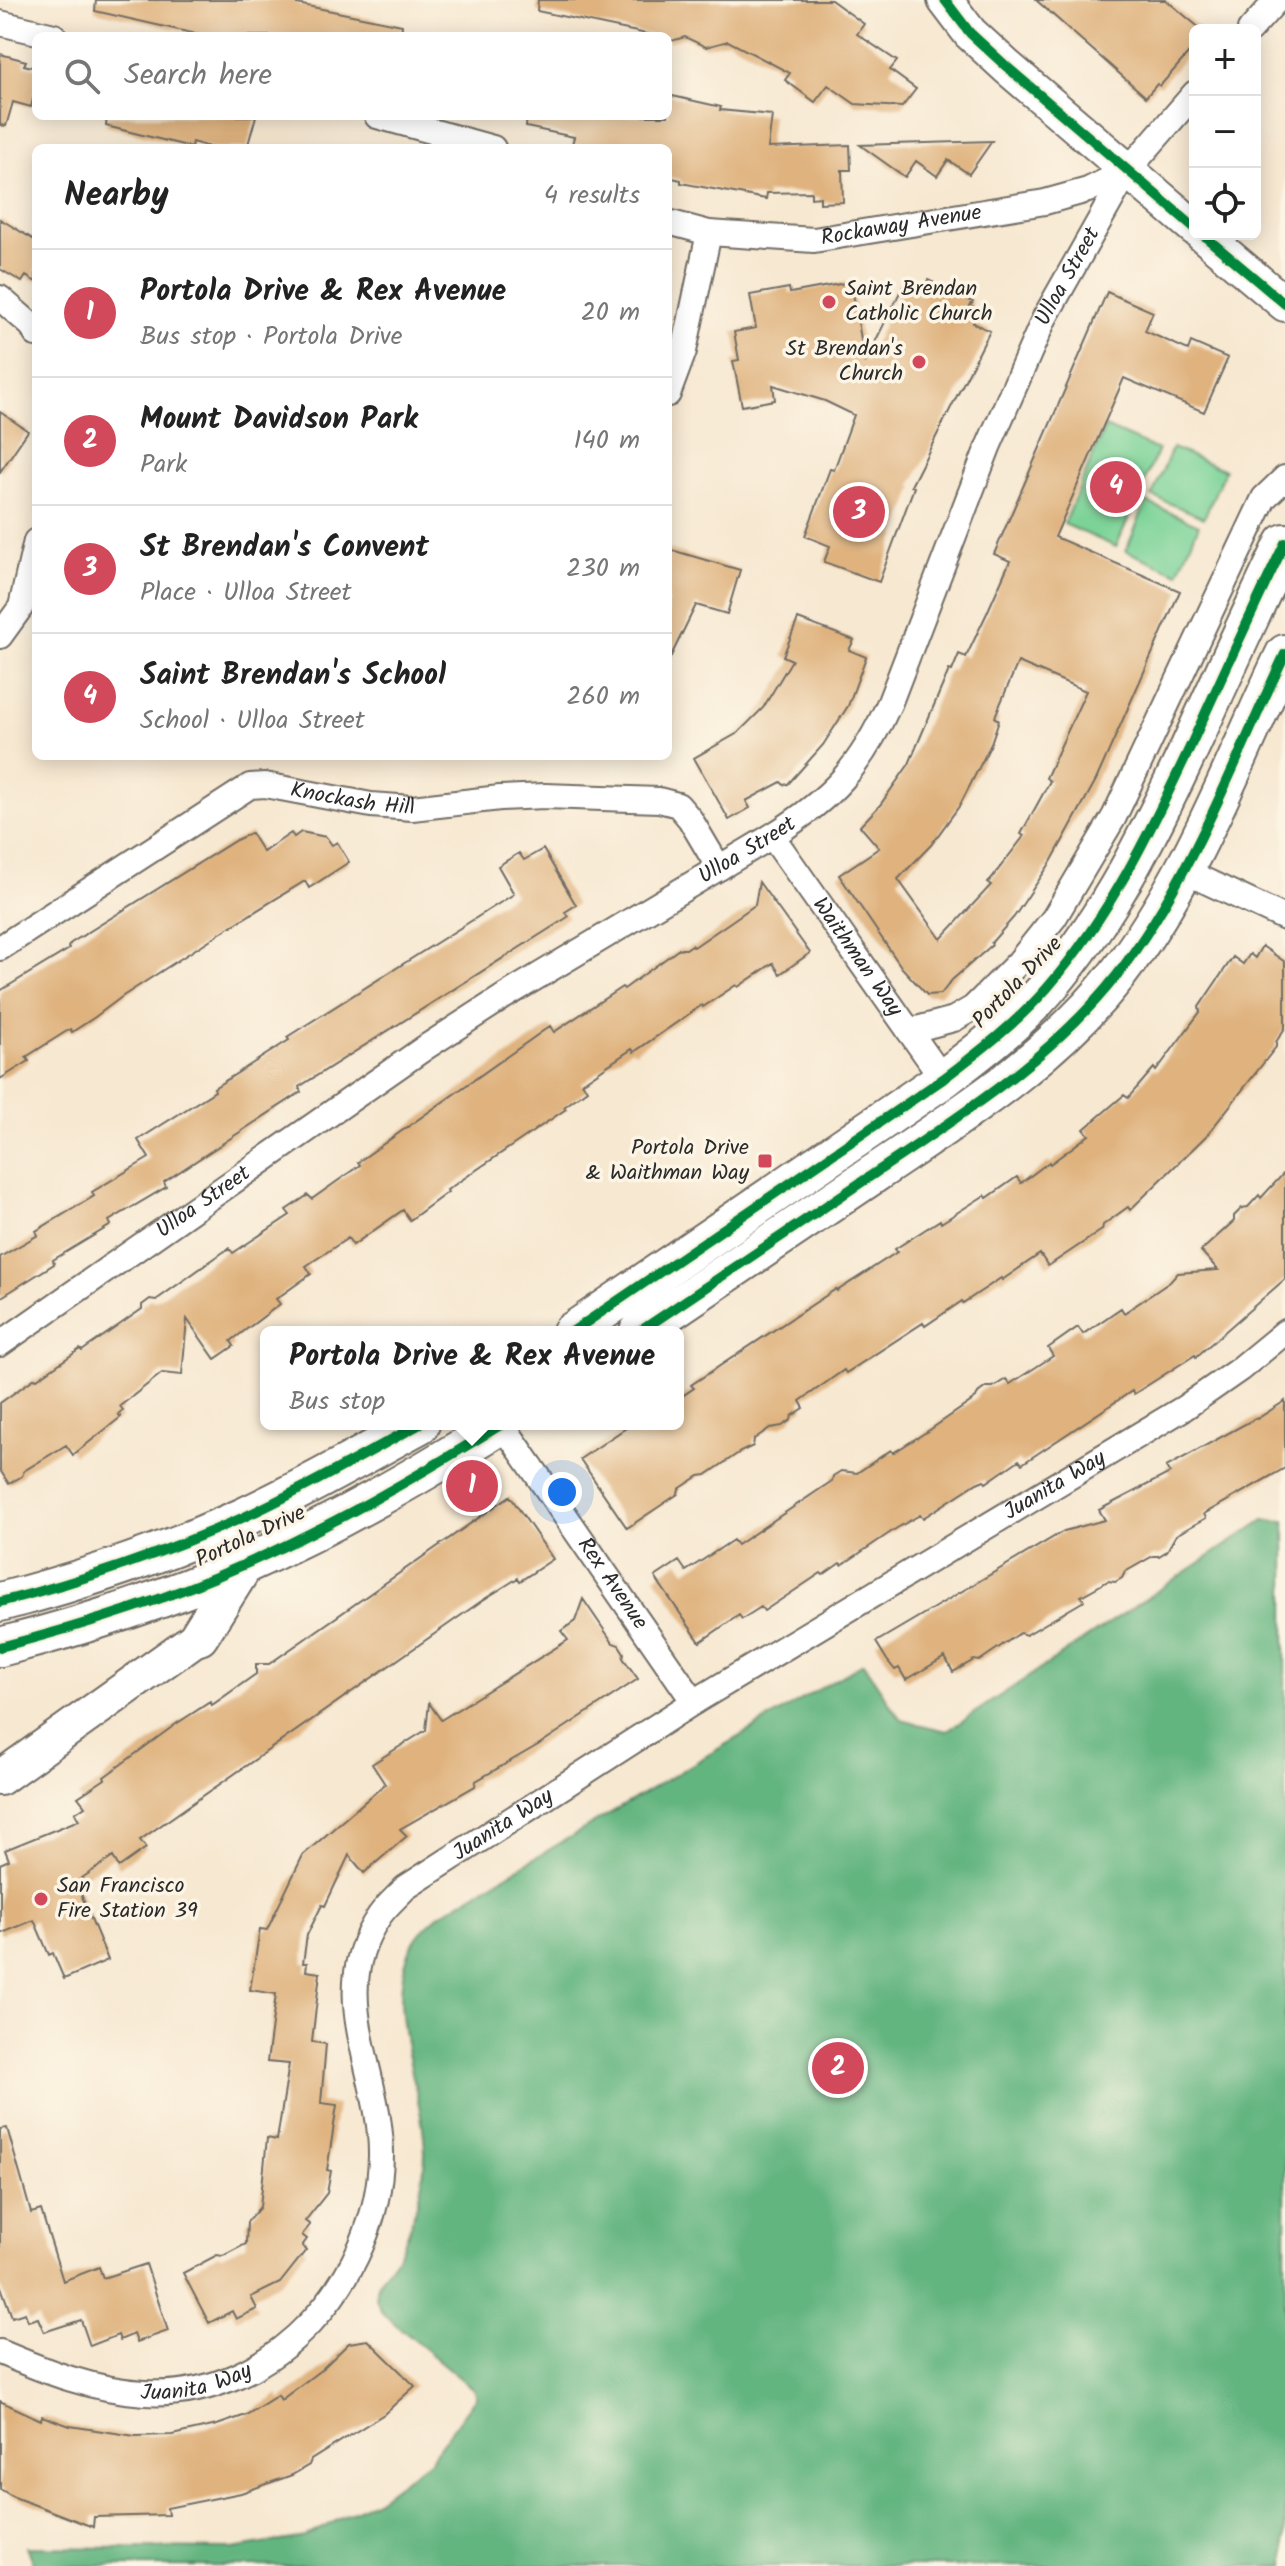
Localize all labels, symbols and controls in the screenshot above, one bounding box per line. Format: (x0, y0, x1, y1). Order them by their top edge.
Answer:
map controls (1189, 24, 1261, 240)
button: + (1189, 24, 1261, 96)
search box (32, 32, 672, 120)
text: Search here (124, 52, 272, 100)
icon: search (60, 54, 104, 98)
button: − (1189, 96, 1261, 168)
button: locate (1189, 168, 1261, 240)
text: Nearby (64, 169, 169, 223)
text: 4 results (544, 175, 640, 217)
street label: Rockaway Avenue (818, 195, 984, 256)
street label: Ulloa Street (1026, 220, 1110, 331)
text: Portola Drive & Rex Avenue (140, 268, 506, 316)
place label: Saint Brendan Catholic Church (845, 272, 992, 332)
text: 1 (86, 292, 94, 334)
text: 20 m (581, 292, 640, 334)
marker: Saint Brendan Catholic Church (820, 293, 838, 311)
text: Bus stop · Portola Drive (140, 316, 403, 358)
place label: St Brendan's Church (785, 332, 904, 392)
marker: St Brendan's Church (910, 353, 928, 371)
text: Mount Davidson Park (140, 396, 418, 444)
text: 2 (82, 420, 98, 462)
text: 140 m (573, 420, 640, 462)
text: Park (140, 444, 187, 486)
pin: 4 (1090, 457, 1142, 517)
pin: 3 (833, 482, 885, 542)
text: St Brendan's Convent (140, 524, 429, 572)
text: 3 (83, 548, 97, 590)
text: 230 m (566, 548, 640, 590)
text: Place · Ulloa Street (140, 572, 352, 614)
text: Saint Brendan's School (140, 652, 446, 700)
text: 4 (83, 676, 97, 718)
text: 260 m (566, 676, 640, 718)
text: School · Ulloa Street (140, 700, 365, 742)
street label: Knockash Hill (287, 773, 418, 826)
street label: Ulloa Street (692, 807, 804, 894)
street label: Waithman Way (803, 890, 912, 1025)
street label: Portola Drive (964, 928, 1072, 1038)
place label: Portola Drive & Waithman Way (585, 1131, 750, 1191)
marker: Portola Drive & Waithman Way (756, 1152, 774, 1170)
street label: Ulloa Street (149, 1156, 259, 1248)
popup (260, 1326, 684, 1430)
text: Portola Drive & Rex Avenue (289, 1333, 655, 1381)
text: Bus stop (289, 1381, 385, 1423)
street label: Juanita Way (997, 1441, 1113, 1530)
pin: 1 (446, 1456, 498, 1516)
your location (542, 1472, 582, 1512)
street label: Portola Drive (190, 1496, 312, 1578)
street label: Rex Avenue (568, 1530, 657, 1637)
street label: Juanita Way (446, 1779, 561, 1870)
place label: San Francisco Fire Station 39 (57, 1869, 198, 1929)
marker: San Francisco Fire Station 39 (32, 1890, 50, 1908)
pin: 2 (812, 2038, 864, 2098)
street label: Juanita Way (140, 2353, 259, 2411)

